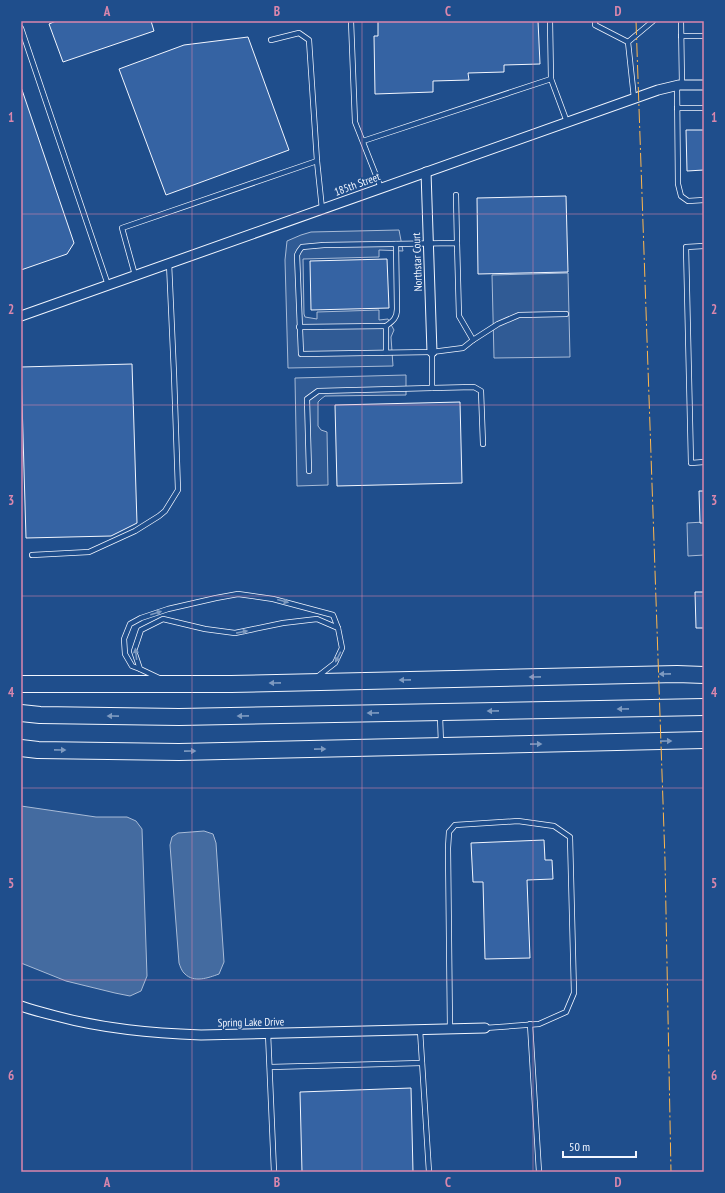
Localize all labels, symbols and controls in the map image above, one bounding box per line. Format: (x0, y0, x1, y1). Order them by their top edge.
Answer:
text: A (103, 3, 111, 20)
text: B (274, 3, 280, 20)
text: C (445, 3, 451, 20)
text: D (615, 3, 622, 20)
text: 1 (8, 109, 14, 126)
text: 1 (711, 109, 717, 126)
street label: 185th Street (332, 169, 382, 199)
street label: Northstar Court (409, 232, 425, 292)
text: 2 (8, 301, 14, 318)
text: 2 (711, 301, 717, 318)
text: 3 (8, 492, 14, 509)
text: 3 (711, 492, 717, 509)
one-way arrow (277, 599, 289, 605)
one-way arrow (150, 610, 162, 616)
one-way arrow (236, 628, 248, 634)
one-way arrow (133, 648, 139, 660)
one-way arrow (335, 651, 341, 663)
one-way arrow (658, 671, 671, 677)
one-way arrow (528, 674, 541, 680)
one-way arrow (398, 677, 411, 683)
one-way arrow (268, 680, 281, 686)
text: 4 (8, 684, 15, 701)
text: 4 (711, 684, 718, 701)
one-way arrow (617, 705, 629, 712)
one-way arrow (486, 708, 499, 714)
one-way arrow (366, 710, 379, 716)
one-way arrow (106, 713, 119, 719)
one-way arrow (236, 713, 249, 719)
one-way arrow (660, 738, 673, 744)
one-way arrow (530, 741, 543, 747)
one-way arrow (314, 745, 326, 752)
one-way arrow (54, 747, 67, 753)
one-way arrow (184, 748, 197, 754)
text: 5 (8, 875, 14, 892)
text: 5 (711, 875, 717, 892)
street label: Spring Lake Drive (218, 1014, 285, 1030)
text: 6 (8, 1067, 14, 1084)
text: 6 (711, 1067, 717, 1084)
scale bar (563, 1133, 636, 1159)
text: 50 m (569, 1139, 590, 1154)
text: A (103, 1174, 111, 1191)
text: B (274, 1174, 280, 1191)
text: C (445, 1174, 451, 1191)
text: D (615, 1174, 622, 1191)

